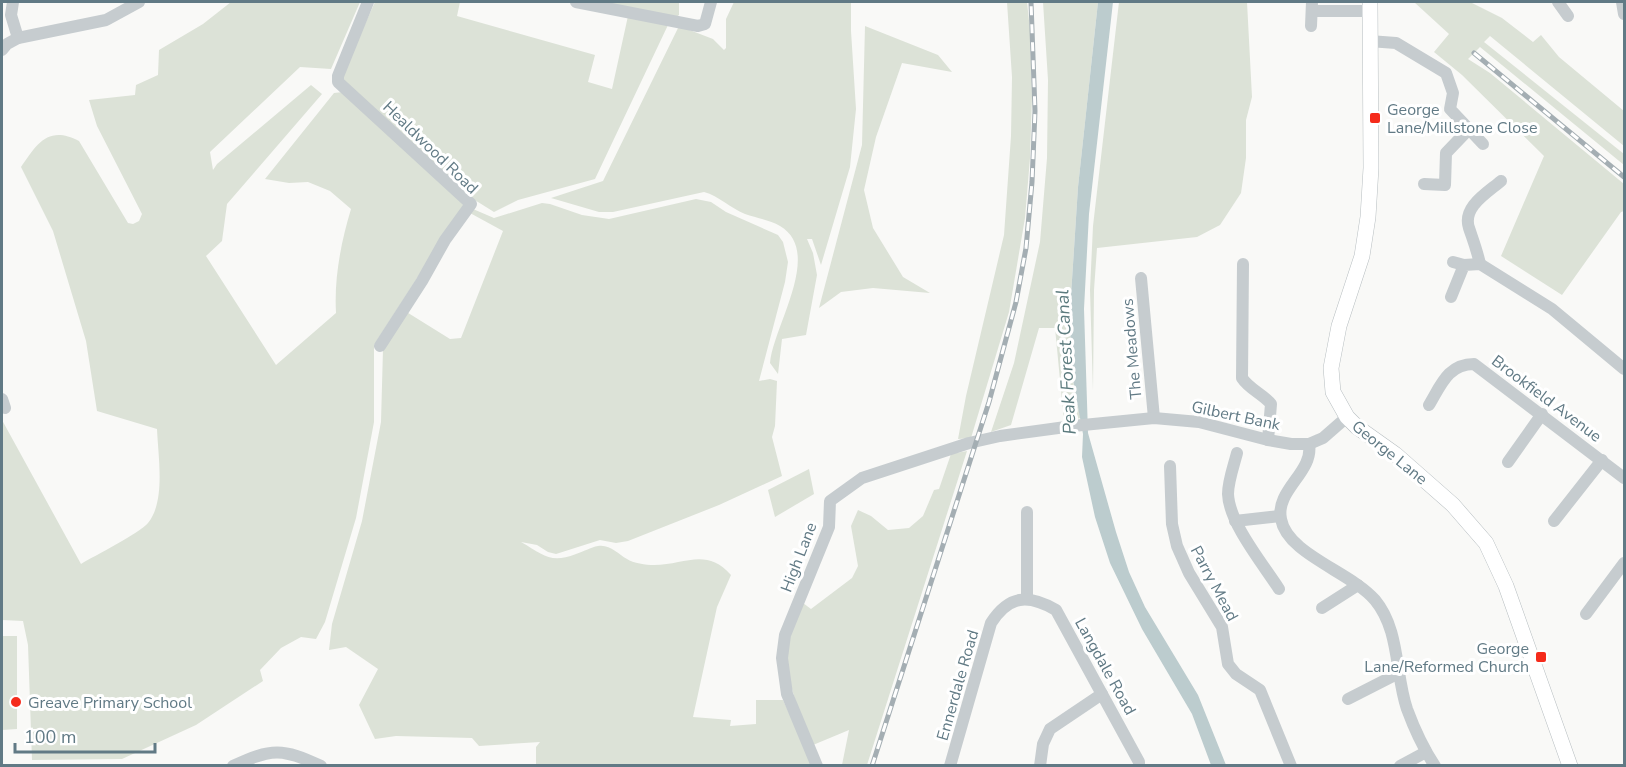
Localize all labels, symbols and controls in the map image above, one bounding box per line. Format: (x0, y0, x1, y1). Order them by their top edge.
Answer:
street label: Healdwood Road (378, 96, 483, 199)
place label: George Lane/Millstone Close (1387, 99, 1537, 139)
marker: George Lane/Millstone Close (1368, 111, 1382, 125)
water label: Peak Forest Canal (1050, 289, 1082, 435)
street label: The Meadows (1117, 298, 1147, 400)
street label: Brookfield Avenue (1487, 350, 1606, 447)
street label: Gilbert Bank (1189, 396, 1283, 436)
street label: George Lane (1347, 415, 1432, 490)
street label: High Lane (776, 519, 822, 595)
street label: Parry Mead (1185, 542, 1243, 625)
street label: Langdale Road (1069, 614, 1141, 719)
street label: Ennerdale Road (932, 627, 984, 743)
place label: George Lane/Reformed Church (1364, 638, 1529, 678)
marker: George Lane/Reformed Church (1534, 650, 1548, 664)
place label: Greave Primary School (28, 692, 192, 714)
marker: Greave Primary School (9, 695, 23, 709)
scale bar (15, 716, 154, 754)
text: 100 m (24, 725, 76, 749)

